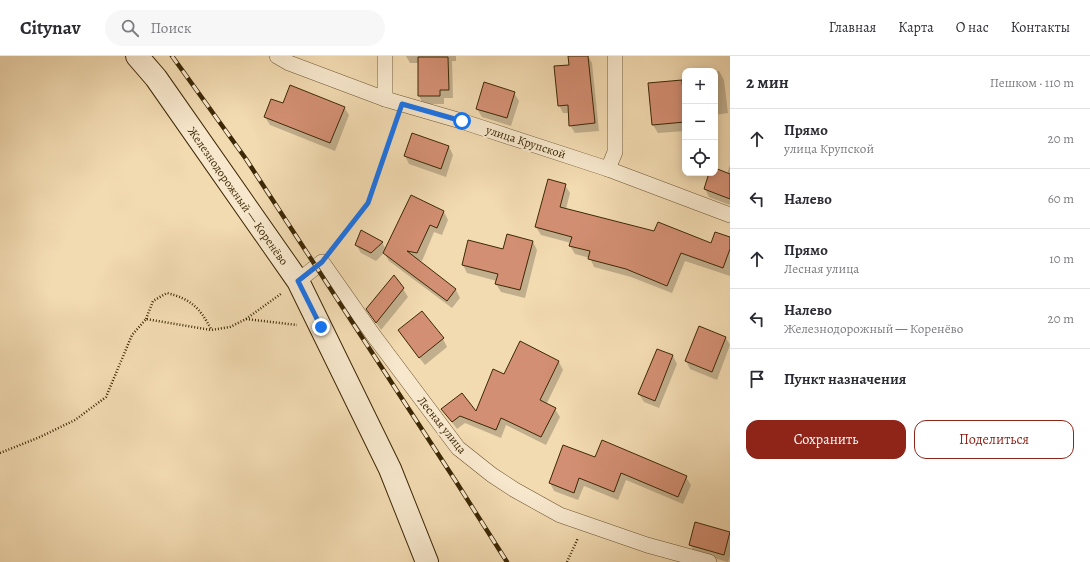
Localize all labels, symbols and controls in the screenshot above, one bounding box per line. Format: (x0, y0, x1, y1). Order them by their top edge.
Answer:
search box (105, 10, 385, 46)
text: Citynav (20, 15, 81, 41)
icon: search (119, 17, 141, 39)
text: Поиск (151, 18, 192, 38)
text: Главная (829, 18, 876, 37)
text: Карта (898, 18, 934, 37)
text: О нас (956, 18, 989, 37)
text: Контакты (1011, 18, 1070, 37)
map controls (682, 68, 718, 176)
button: + (682, 68, 718, 104)
text: 2 мин (746, 71, 789, 94)
text: Пешком · 110 m (990, 74, 1074, 91)
button: − (682, 104, 718, 140)
route start (453, 112, 471, 130)
text: Прямо (784, 120, 828, 140)
street label: улица Крупской (483, 121, 568, 162)
street label: Железнодорожный — Коренёво (184, 124, 292, 268)
icon: ahead (746, 128, 768, 150)
text: 20 m (1048, 130, 1074, 147)
button: locate (682, 140, 718, 176)
text: улица Крупской (784, 140, 874, 157)
icon: left (746, 188, 768, 210)
text: Налево (784, 189, 832, 209)
text: 60 m (1048, 190, 1074, 207)
text: Прямо (784, 240, 828, 260)
icon: ahead (746, 248, 768, 270)
text: 10 m (1049, 250, 1074, 267)
text: Лесная улица (784, 260, 859, 277)
text: Налево (784, 300, 832, 320)
icon: left (746, 308, 768, 330)
text: 20 m (1048, 310, 1074, 327)
route end (312, 318, 330, 336)
text: Железнодорожный — Коренёво (784, 320, 963, 337)
icon: arrive (746, 368, 768, 390)
text: Пункт назначения (784, 369, 906, 389)
street label: Лесная улица (414, 393, 470, 457)
button: Сохранить (746, 420, 906, 459)
button: Поделиться (914, 420, 1074, 459)

